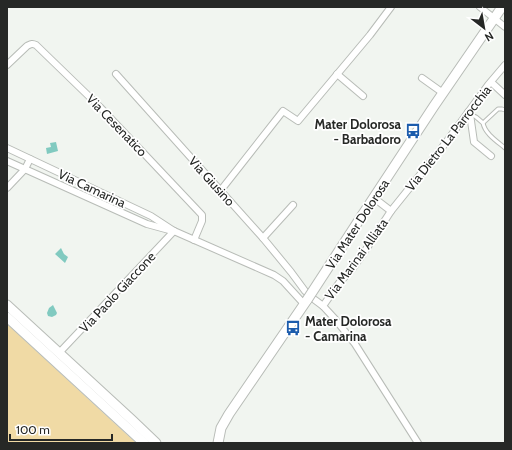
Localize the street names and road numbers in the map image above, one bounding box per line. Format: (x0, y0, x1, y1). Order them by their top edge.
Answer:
street label: Via Dietro La Parrocchia (402, 81, 495, 194)
street label: Via Cesenatico (83, 91, 151, 159)
street label: Via Giusino (186, 153, 238, 209)
street label: Via Camarina (56, 165, 129, 211)
street label: Via Mater Dolorosa (322, 175, 393, 272)
street label: Via Marinai Alliata (321, 215, 391, 303)
street label: Via Paolo Giaccone (76, 248, 159, 336)

